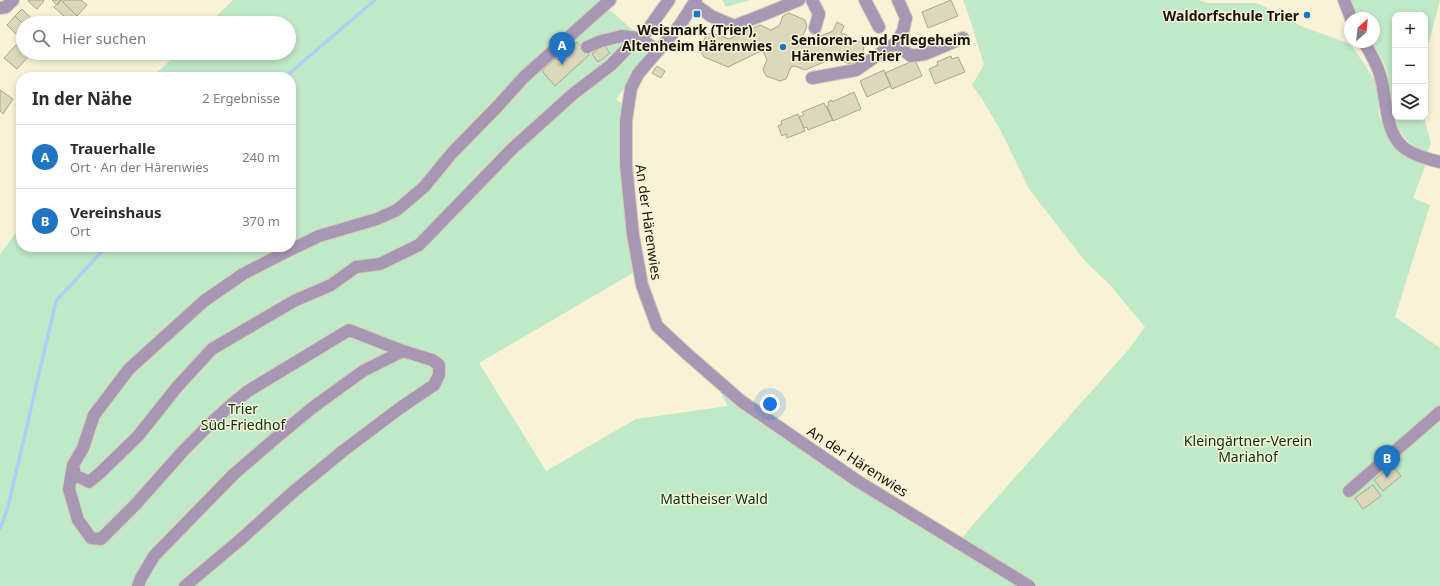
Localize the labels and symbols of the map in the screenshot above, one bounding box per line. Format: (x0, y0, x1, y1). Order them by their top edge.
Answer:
place label: Waldorfschule Trier (1163, 6, 1300, 25)
marker: Weismark (Trier), Altenheim Härenwies (692, 9, 702, 19)
marker: Waldorfschule Trier (1302, 10, 1312, 20)
north arrow (1344, 12, 1380, 48)
place label: Weismark (Trier), Altenheim Härenwies (622, 20, 772, 55)
place label: Senioren- und Pflegeheim Härenwies Trier (791, 30, 971, 65)
pin: A (549, 32, 575, 65)
marker: Senioren- und Pflegeheim Härenwies Trier (778, 42, 788, 52)
street label: An der Härenwies (631, 163, 667, 281)
your location (760, 394, 780, 414)
park label: Trier Süd-Friedhof (201, 399, 286, 434)
street label: An der Härenwies (804, 421, 912, 501)
park label: Kleingärtner-Verein Mariahof (1184, 431, 1312, 466)
pin: B (1374, 445, 1400, 478)
park label: Mattheiser Wald (660, 489, 768, 508)

